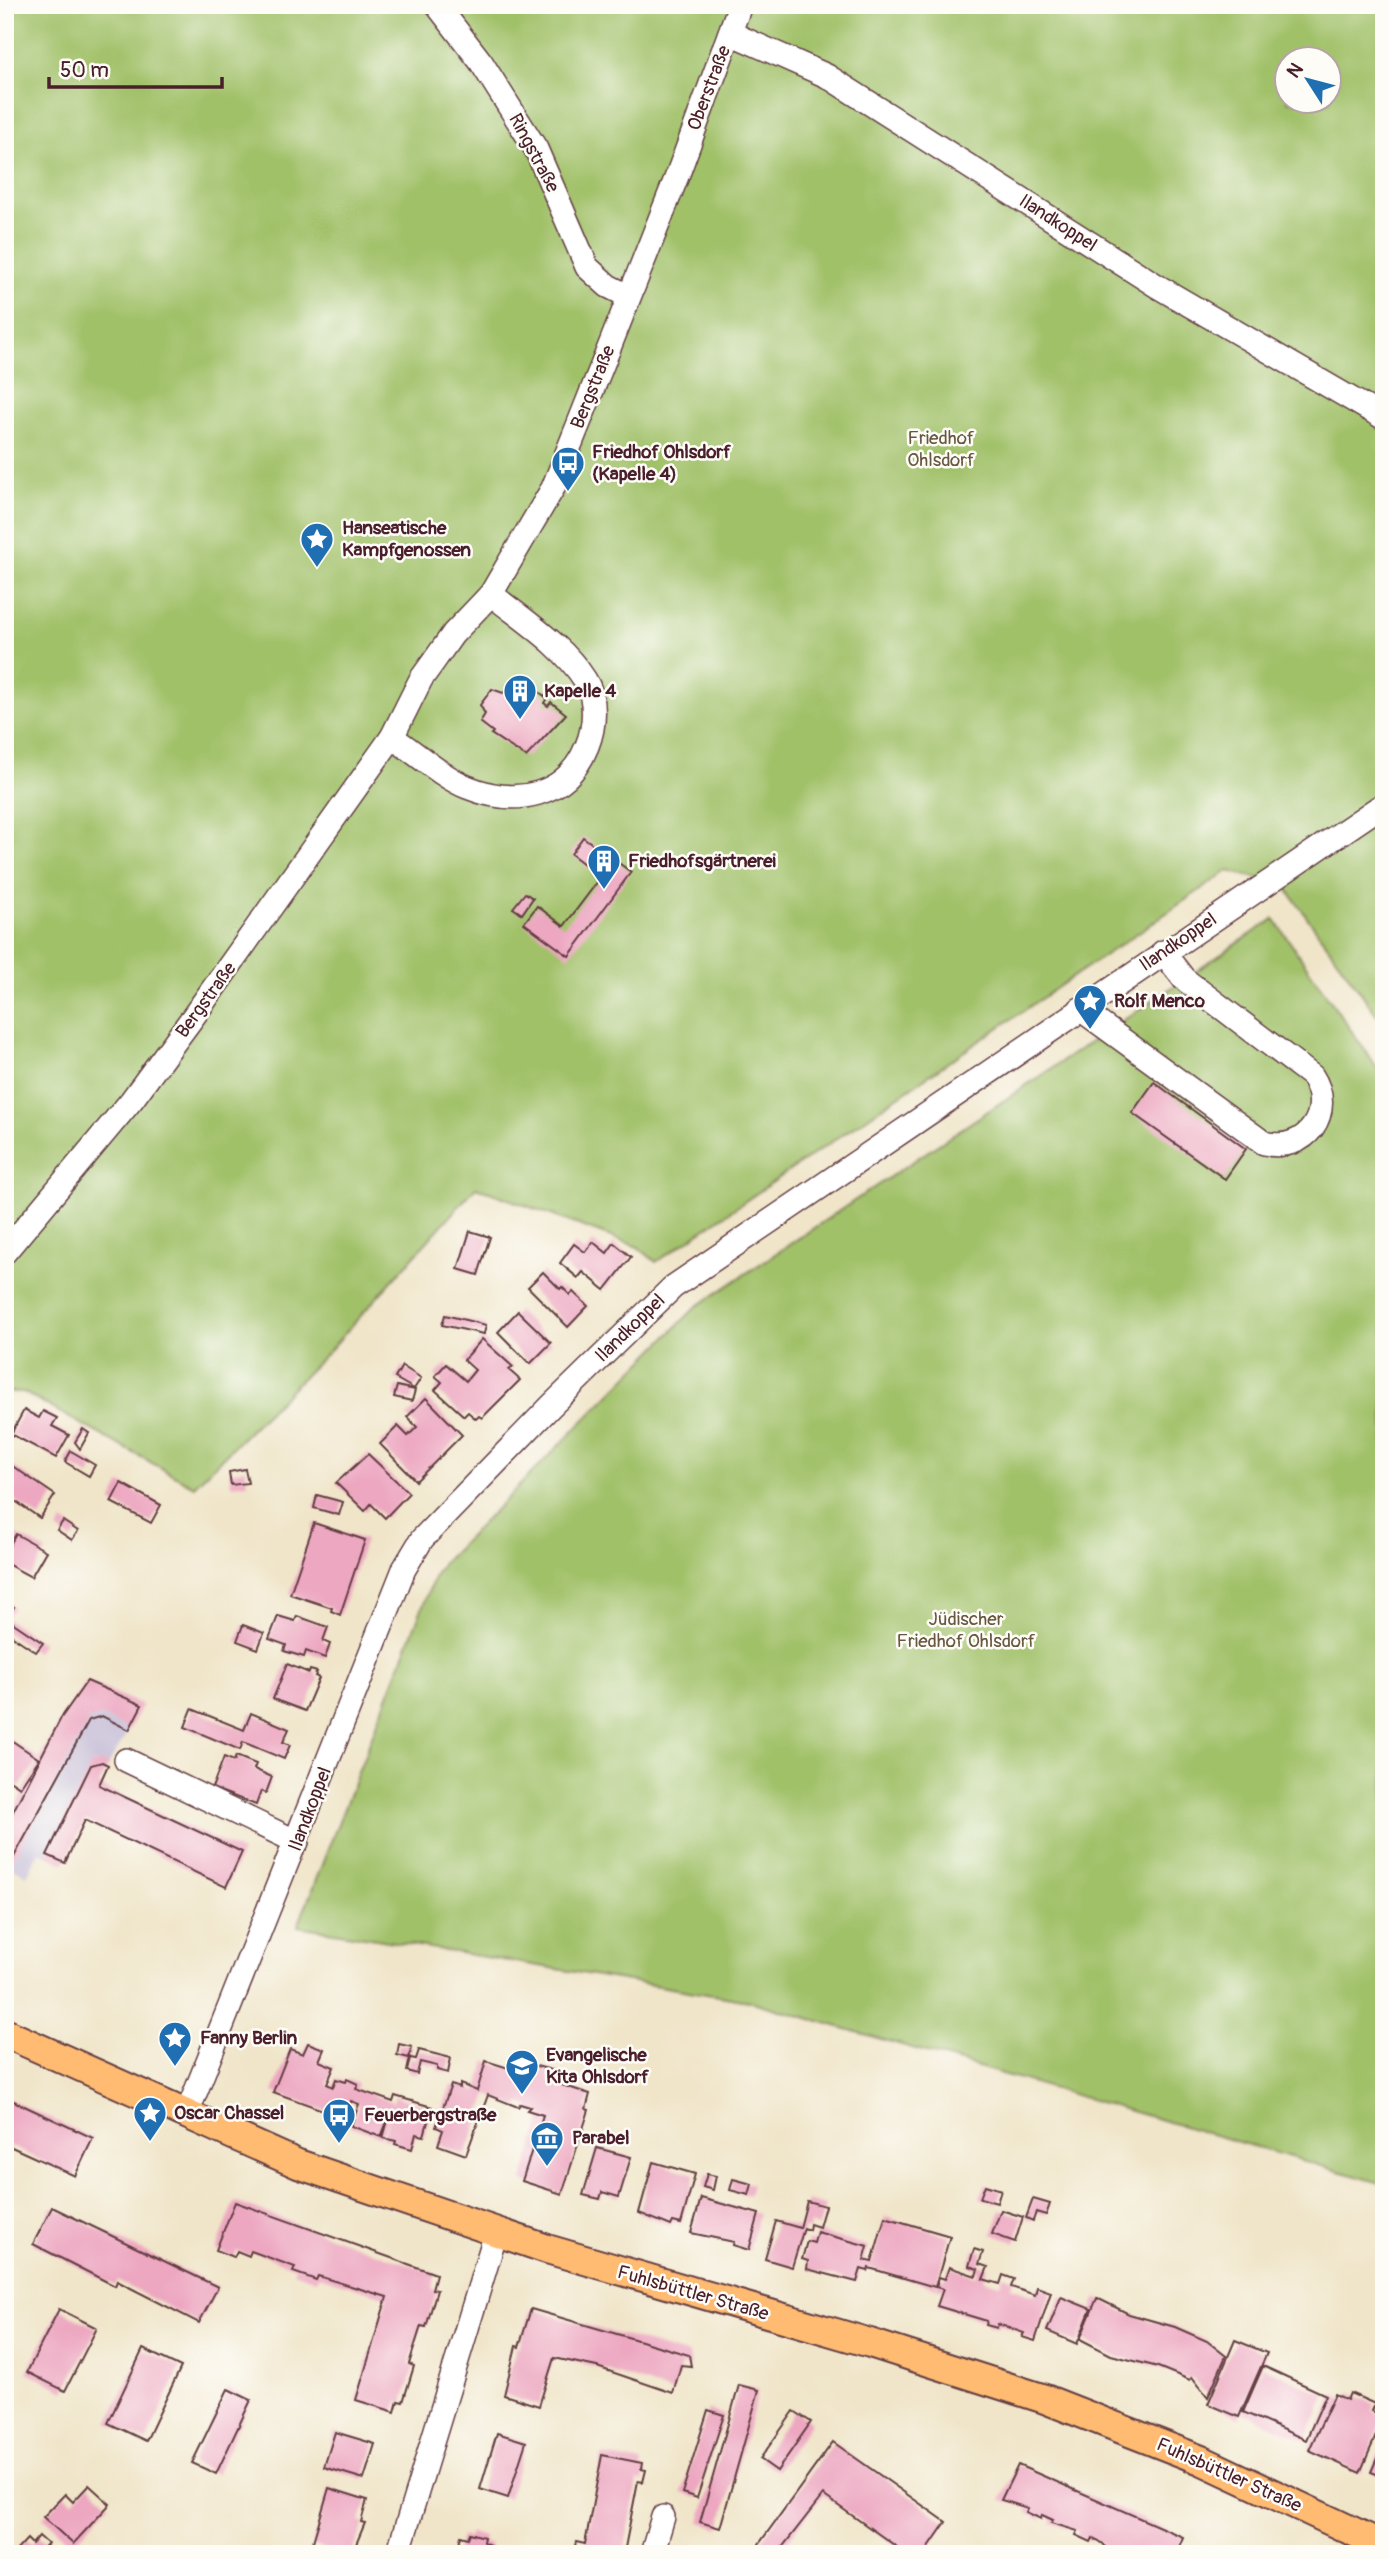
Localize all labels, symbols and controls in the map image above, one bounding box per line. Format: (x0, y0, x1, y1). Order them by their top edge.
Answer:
street label: Oberstraße (682, 42, 736, 134)
scale bar (49, 46, 222, 90)
north arrow (1274, 46, 1344, 116)
text: 50 m (60, 57, 109, 84)
text: N (1282, 58, 1309, 83)
street label: Ringstraße (503, 109, 565, 197)
street label: Ilandkoppel (1014, 189, 1102, 257)
street label: Bergstraße (565, 341, 621, 432)
park label: Friedhof Ohlsdorf (907, 426, 975, 472)
place label: Friedhof Ohlsdorf (Kapelle 4) (592, 440, 731, 486)
bus stop icon: Friedhof Ohlsdorf (Kapelle 4) (549, 444, 587, 493)
place label: Hanseatische Kampfgenossen (342, 516, 471, 562)
place icon: Hanseatische Kampfgenossen (298, 520, 336, 569)
building icon: Kapelle 4 (501, 672, 539, 721)
place label: Kapelle 4 (544, 679, 616, 703)
building icon: Friedhofsgärtnerei (585, 842, 623, 891)
place label: Friedhofsgärtnerei (628, 849, 777, 873)
street label: Ilandkoppel (1135, 907, 1221, 977)
street label: Bergstraße (170, 957, 242, 1043)
place icon: Rolf Menco (1071, 982, 1109, 1031)
place label: Rolf Menco (1114, 989, 1206, 1013)
street label: Ilandkoppel (590, 1289, 670, 1367)
park label: Jüdischer Friedhof Ohlsdorf (897, 1607, 1036, 1653)
street label: Ilandkoppel (283, 1763, 337, 1855)
place icon: Fanny Berlin (156, 2019, 194, 2068)
place label: Fanny Berlin (200, 2026, 298, 2050)
place label: Evangelische Kita Ohlsdorf (546, 2043, 649, 2089)
school or university icon: Evangelische Kita Ohlsdorf (503, 2047, 541, 2096)
place icon: Oscar Chassel (131, 2094, 169, 2143)
bus stop icon: Feuerbergstraße (320, 2096, 358, 2145)
place label: Oscar Chassel (174, 2101, 284, 2125)
place label: Feuerbergstraße (364, 2103, 497, 2127)
museum icon: Parabel (528, 2119, 566, 2168)
place label: Parabel (572, 2126, 629, 2150)
street label: Fuhlsbüttler Straße (615, 2260, 772, 2326)
street label: Fuhlsbüttler Straße (1153, 2432, 1306, 2518)

